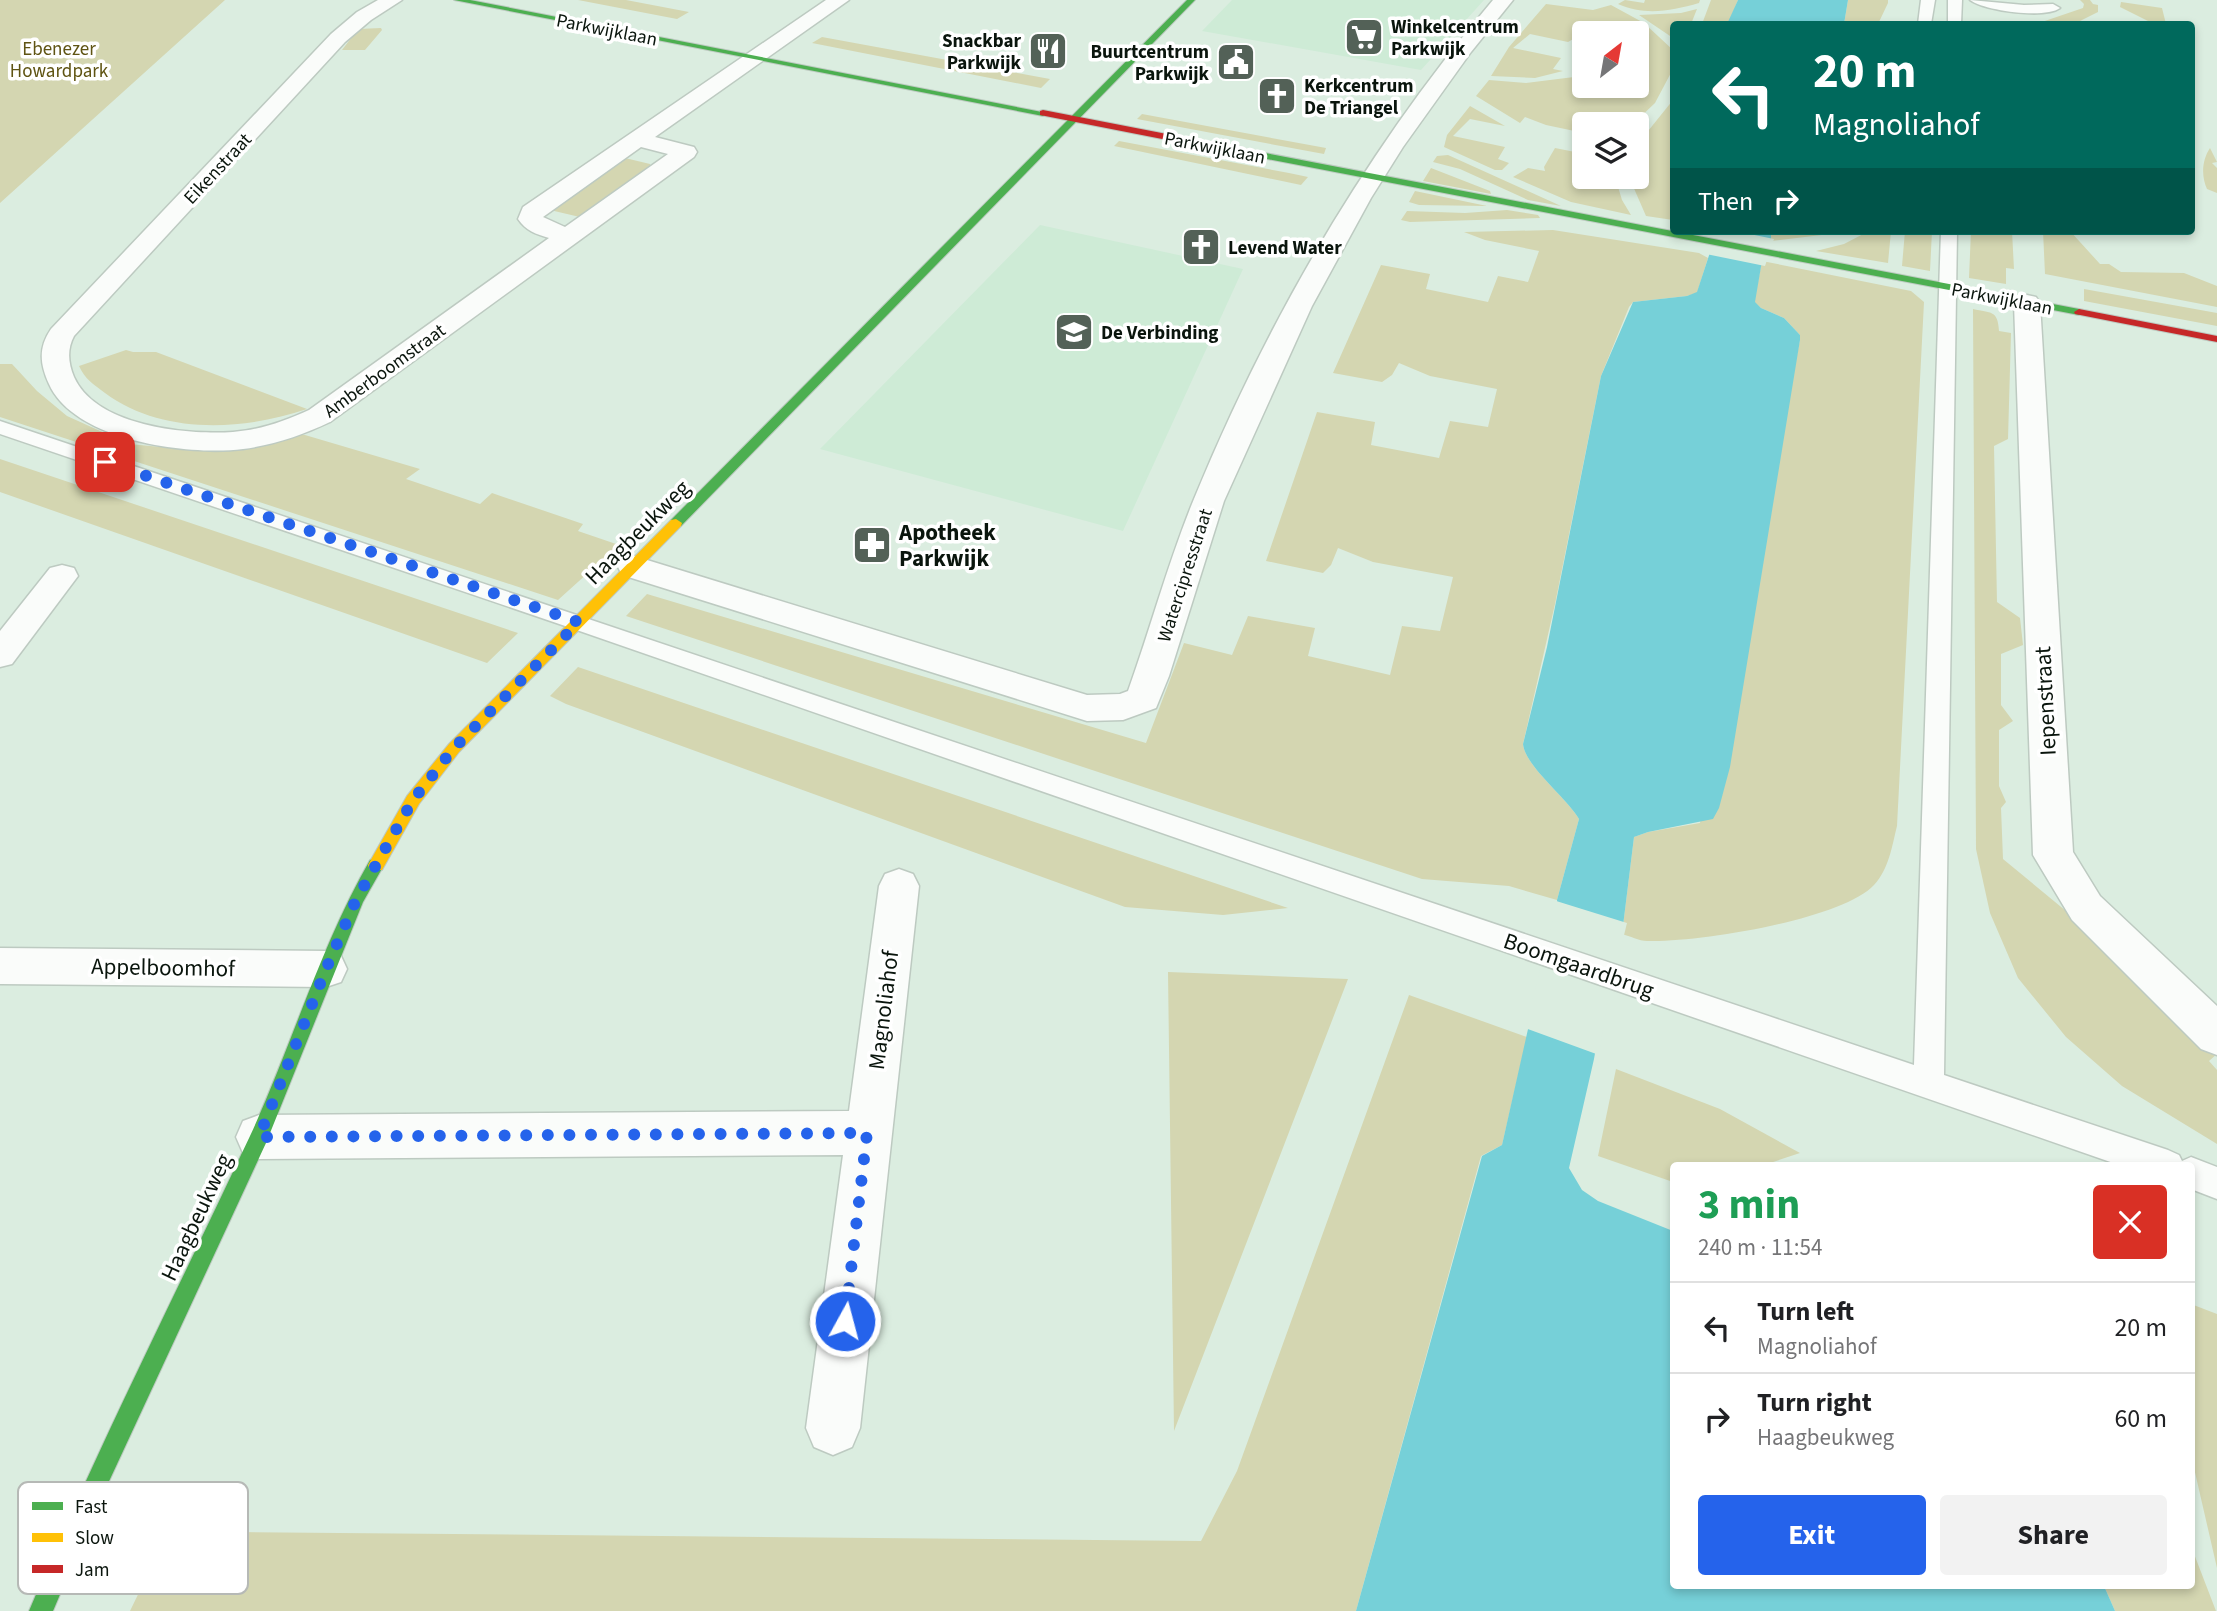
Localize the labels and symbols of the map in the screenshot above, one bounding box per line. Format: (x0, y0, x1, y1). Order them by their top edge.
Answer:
street label: Parkwijklaan (554, 7, 660, 53)
place label: Winkelcentrum Parkwijk (1391, 14, 1519, 63)
supermarket icon: Winkelcentrum Parkwijk (1343, 16, 1385, 58)
north arrow (1572, 21, 1648, 98)
place label: Snackbar Parkwijk (942, 28, 1022, 77)
restaurant icon: Snackbar Parkwijk (1027, 30, 1069, 72)
park label: Ebenezer Howardpark (10, 36, 109, 85)
place label: Buurtcentrum Parkwijk (1090, 39, 1210, 88)
public building icon: Buurtcentrum Parkwijk (1215, 41, 1257, 83)
place label: Kerkcentrum De Triangel (1304, 73, 1414, 122)
church icon: Kerkcentrum De Triangel (1256, 75, 1298, 117)
street label: Parkwijklaan (1162, 125, 1268, 171)
street label: Eikenstraat (178, 127, 259, 211)
church icon: Levend Water (1180, 226, 1222, 268)
place label: Levend Water (1228, 235, 1342, 262)
street label: Parkwijklaan (1949, 276, 2055, 322)
school or university icon: De Verbinding (1053, 311, 1095, 353)
street label: Amberboomstraat (318, 317, 452, 425)
place label: De Verbinding (1101, 320, 1218, 347)
pin (75, 432, 135, 492)
street label: Haagbeukweg (577, 472, 698, 592)
street label: Watercipresstraat (1151, 505, 1220, 646)
place label: Apotheek Parkwijk (898, 516, 996, 575)
pharmacy icon: Apotheek Parkwijk (851, 524, 893, 566)
street label: Iepenstraat (2026, 645, 2065, 756)
street label: Boomgaardbrug (1499, 924, 1659, 1007)
street label: Magnoliahof (860, 947, 907, 1071)
street label: Appelboomhof (91, 950, 236, 985)
street label: Haagbeukweg (153, 1148, 241, 1286)
position arrow (808, 1284, 882, 1358)
legend (18, 1482, 248, 1594)
text: Fast (75, 1494, 108, 1521)
text: Slow (75, 1525, 114, 1552)
text: Jam (75, 1557, 109, 1584)

